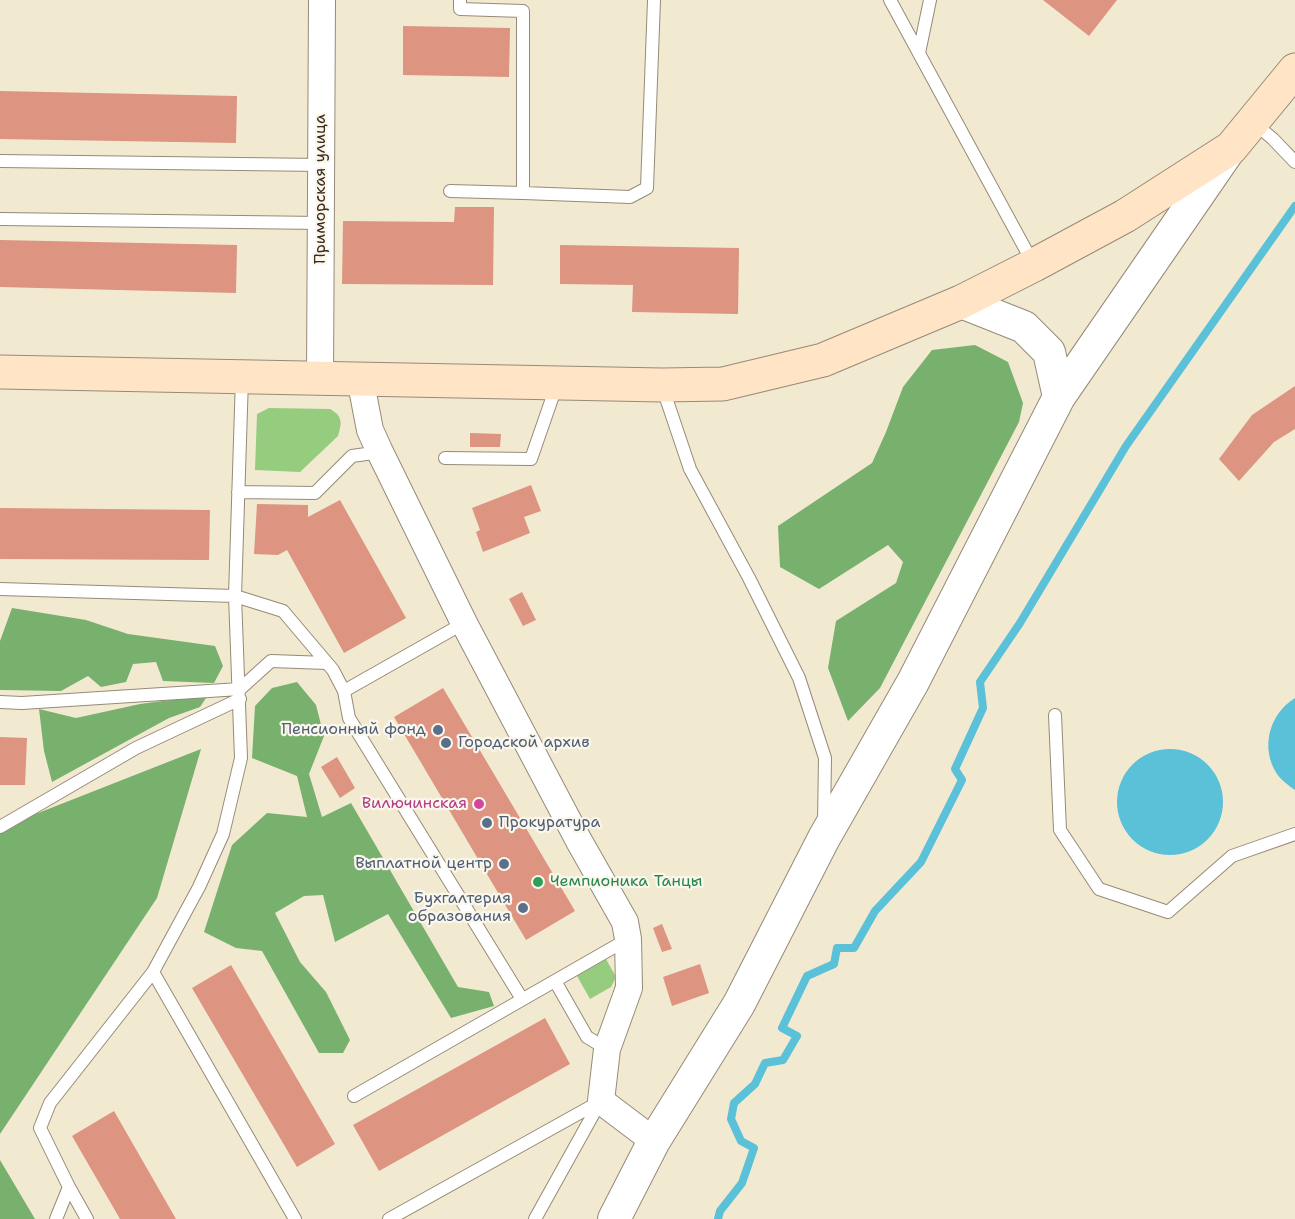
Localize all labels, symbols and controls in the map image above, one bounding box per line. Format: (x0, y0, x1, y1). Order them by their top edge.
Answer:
street label: Приморская улица (311, 114, 331, 264)
place label: Пенсионный фонд (281, 720, 426, 740)
marker: Пенсионный фонд (431, 723, 445, 737)
place label: Городской архив (458, 733, 590, 753)
marker: Городской архив (439, 736, 453, 750)
place label: Вилючинская (362, 794, 467, 814)
marker: Вилючинская (472, 797, 486, 811)
place label: Прокуратура (499, 813, 601, 833)
marker: Прокуратура (480, 816, 494, 830)
place label: Выплатной центр (355, 854, 492, 874)
marker: Выплатной центр (497, 857, 511, 871)
place label: Чемпионика Танцы (550, 872, 702, 892)
marker: Чемпионика Танцы (531, 875, 545, 889)
place label: Бухгалтерия образования (408, 889, 511, 927)
marker: Бухгалтерия образования (516, 901, 530, 915)

